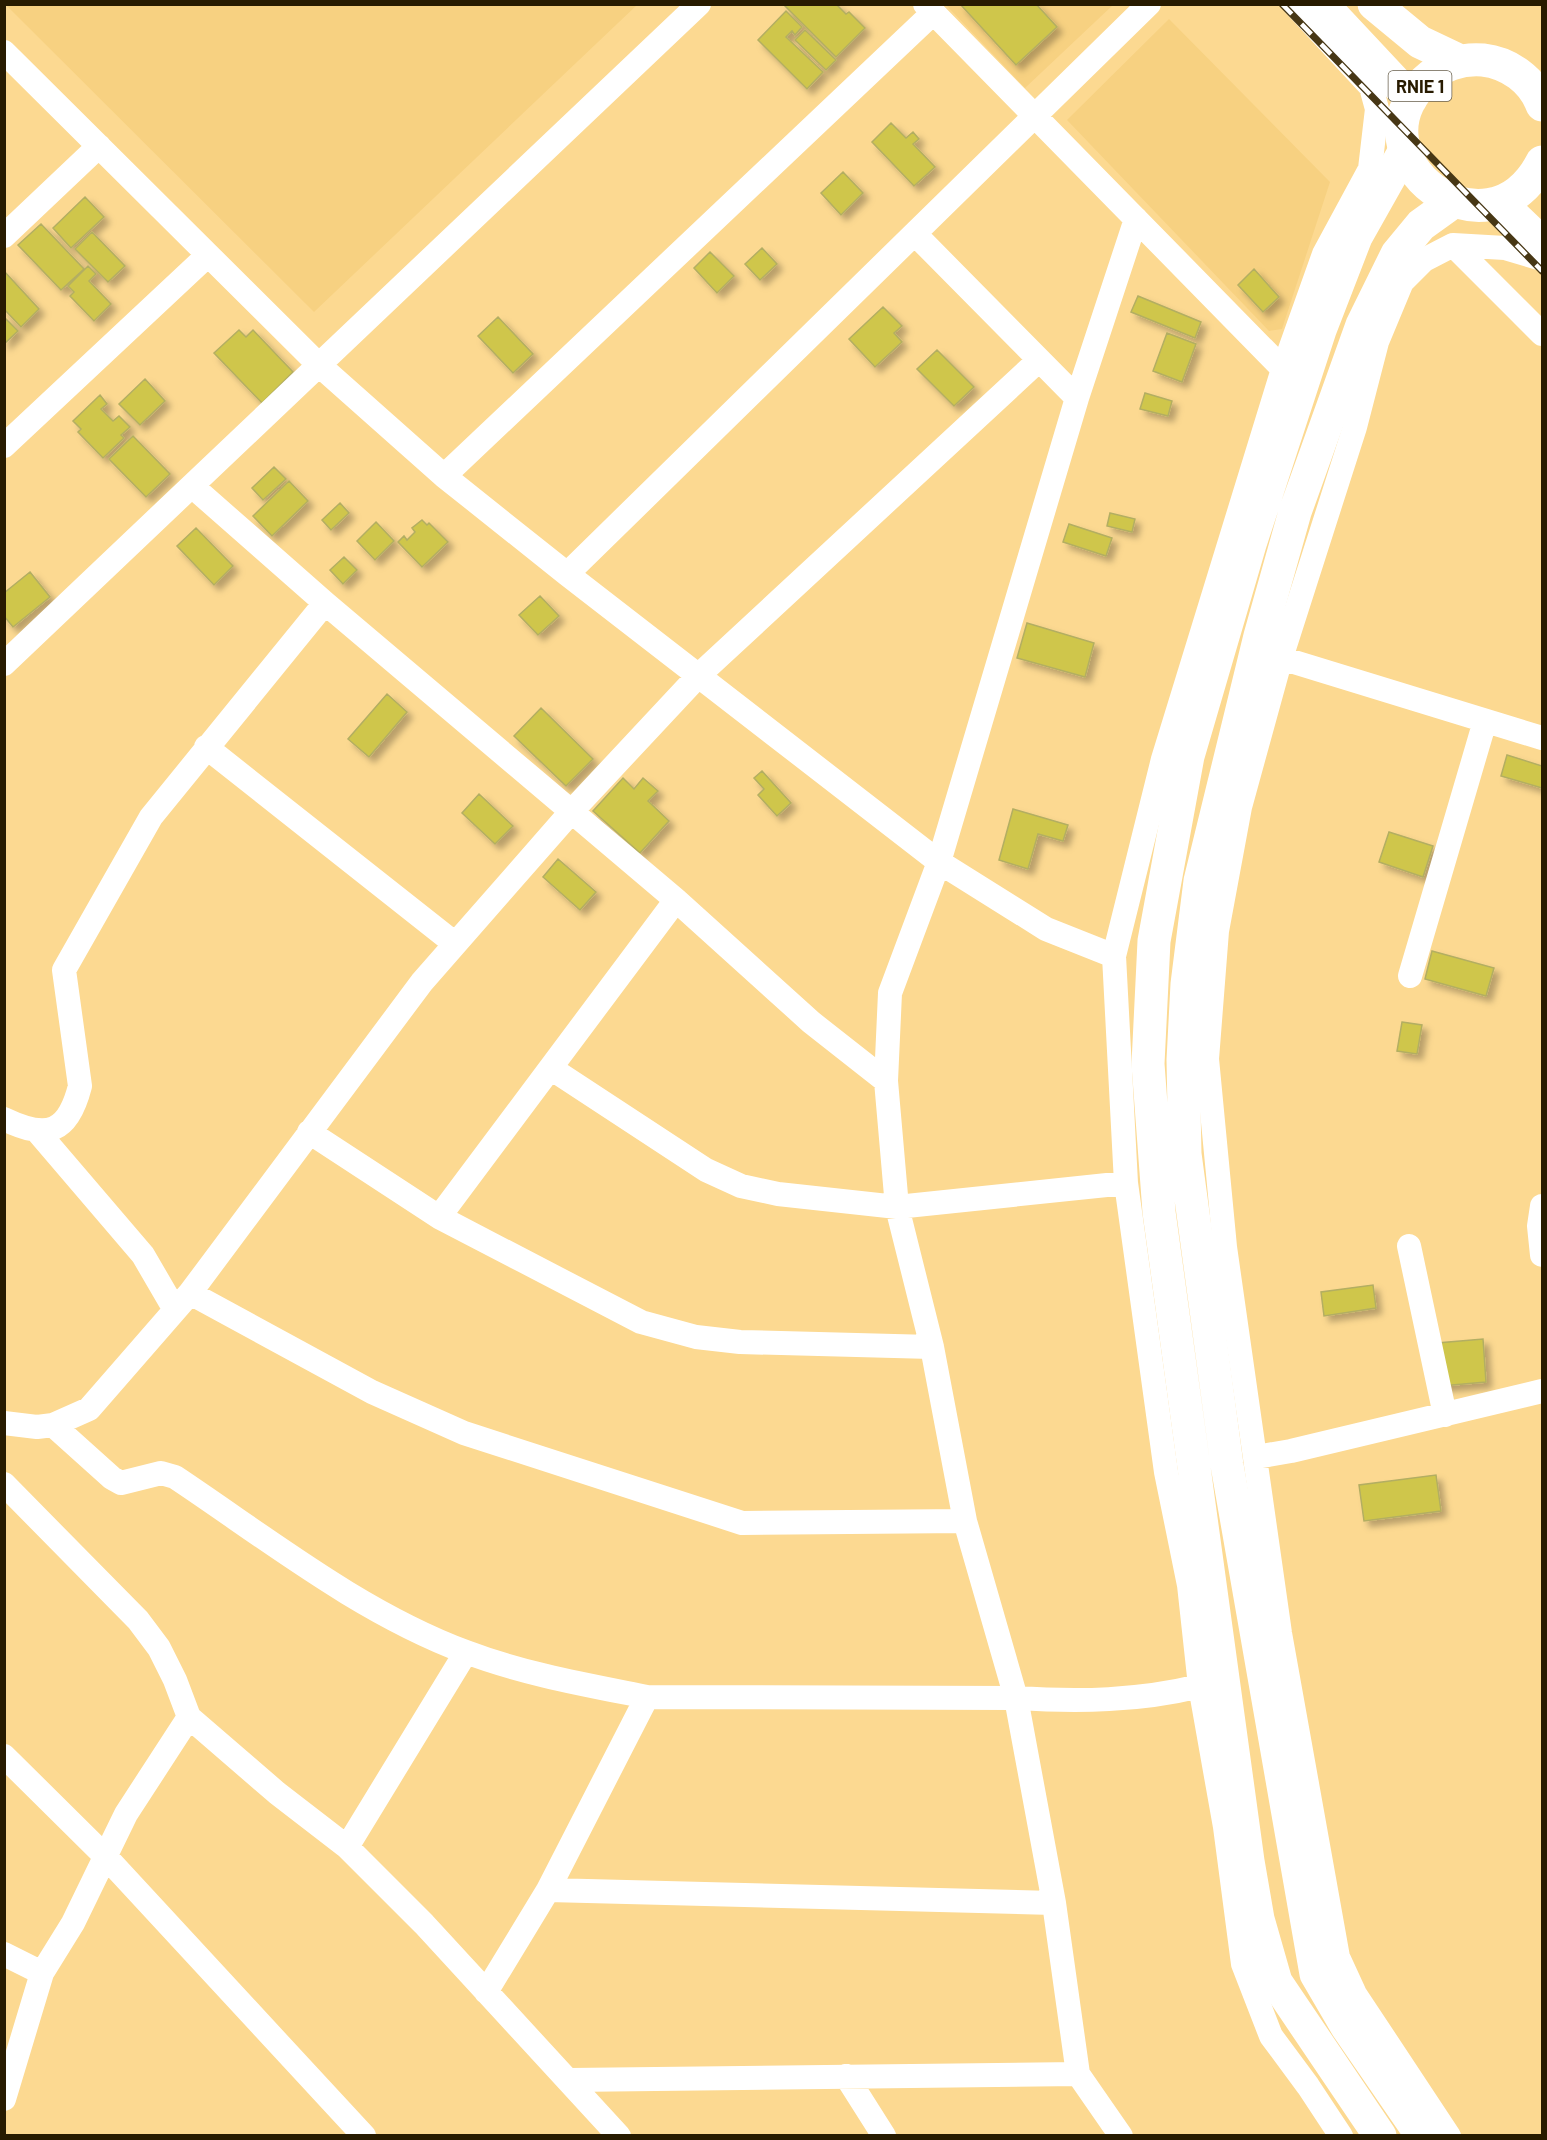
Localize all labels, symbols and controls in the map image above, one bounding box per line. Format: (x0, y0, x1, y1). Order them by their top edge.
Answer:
road number: RNIE 1 (1388, 71, 1452, 101)

